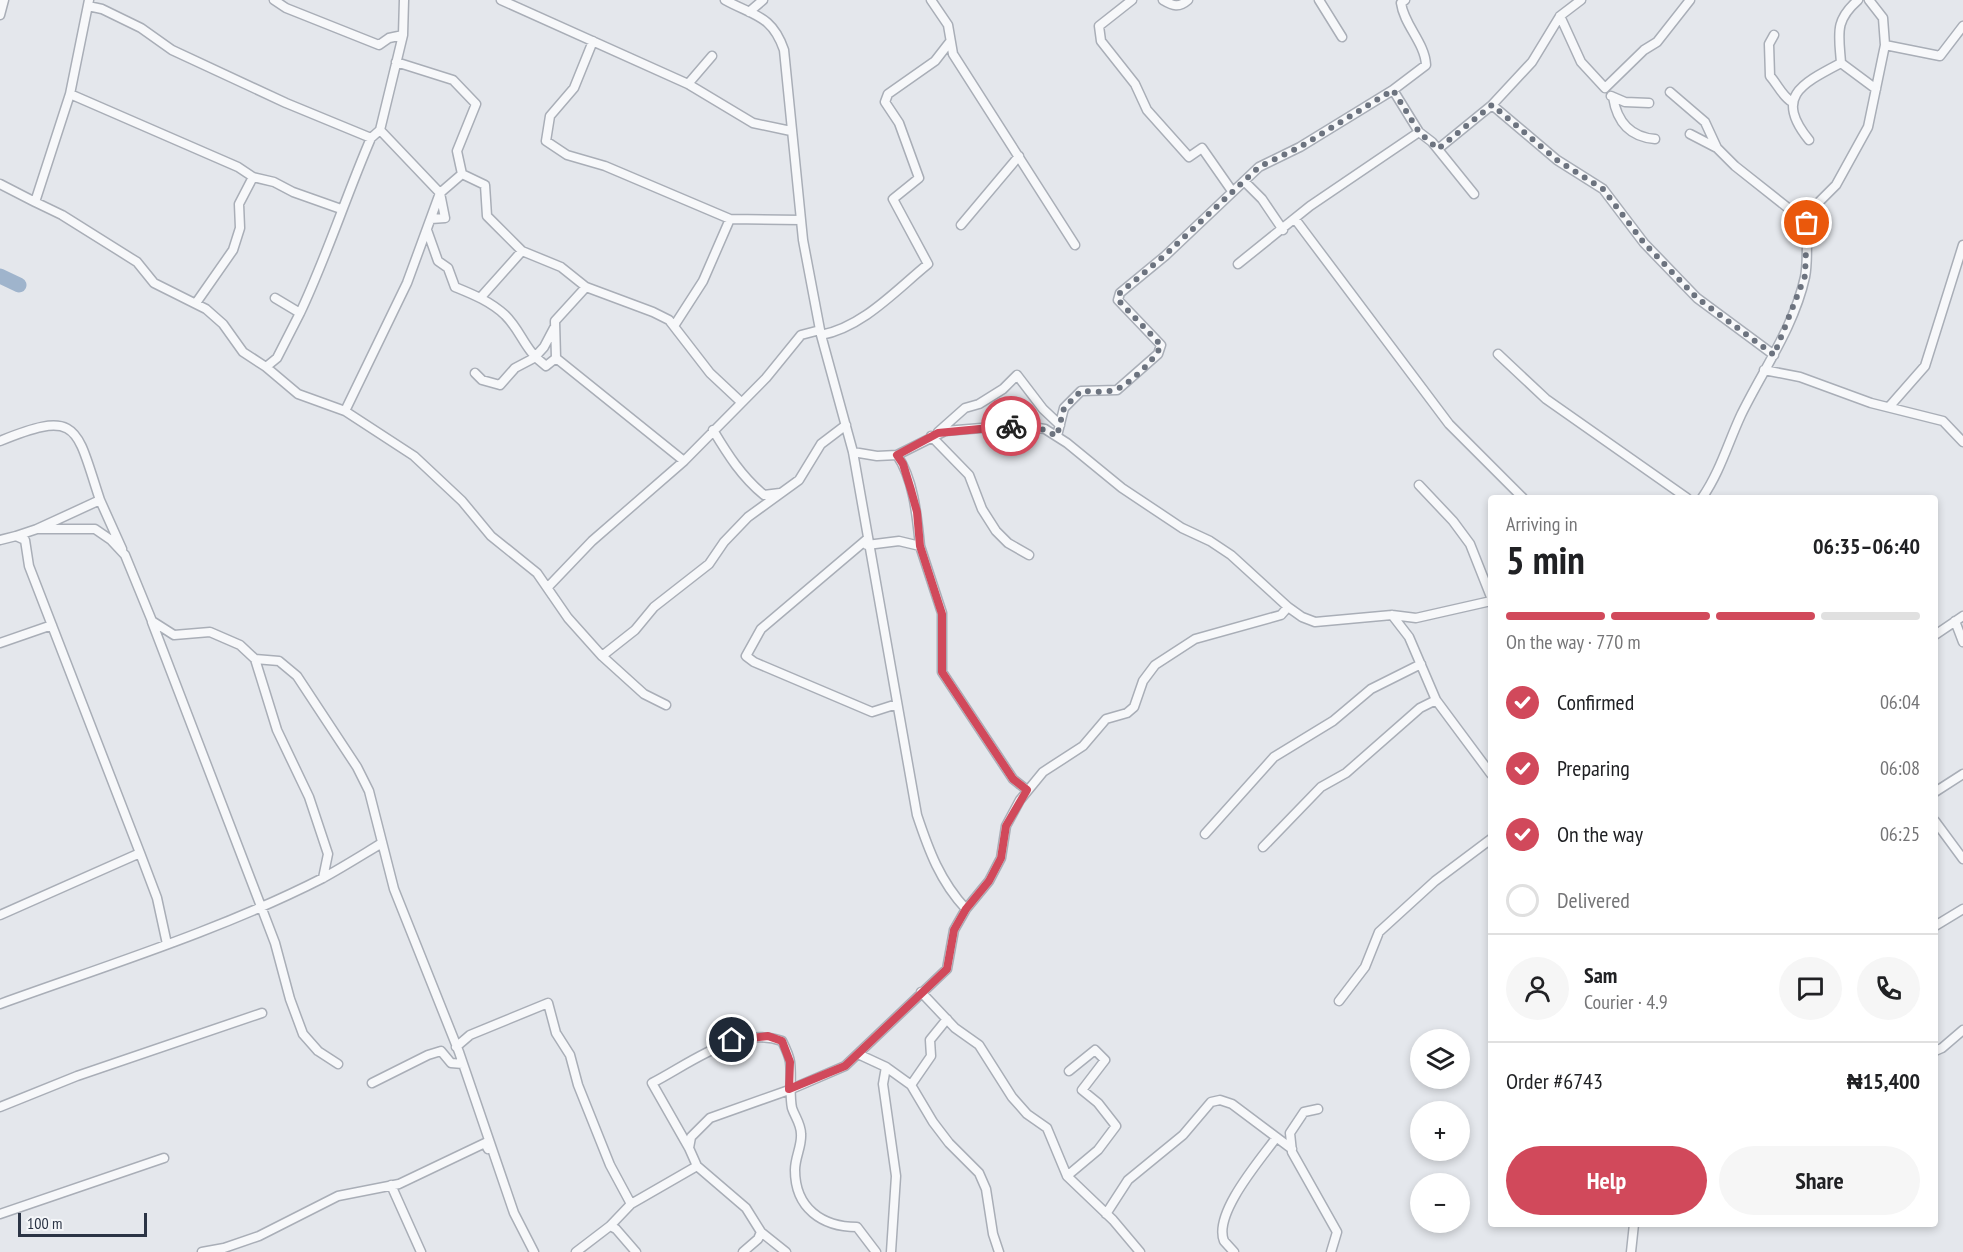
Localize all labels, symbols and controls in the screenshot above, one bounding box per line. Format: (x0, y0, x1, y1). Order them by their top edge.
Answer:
pin (1781, 197, 1832, 248)
icon: bag (1790, 206, 1823, 239)
courier (981, 396, 1041, 456)
icon: bike (995, 410, 1028, 443)
text: Arriving in (1506, 511, 1578, 537)
text: 06:35–06:40 (1813, 532, 1920, 560)
text: 5 min (1506, 534, 1585, 585)
text: On the way · 770 m (1506, 629, 1641, 655)
icon: check (1506, 686, 1539, 719)
text: Confirmed (1557, 688, 1634, 716)
text: 06:04 (1880, 689, 1920, 715)
icon: check (1506, 752, 1539, 785)
text: Preparing (1557, 754, 1630, 782)
text: 06:08 (1880, 755, 1920, 781)
icon: check (1506, 818, 1539, 851)
text: On the way (1557, 820, 1643, 848)
text: 06:25 (1880, 821, 1920, 847)
text: Delivered (1557, 886, 1630, 914)
button: person (1506, 957, 1569, 1020)
button: chat (1779, 957, 1842, 1020)
button: phone (1857, 957, 1920, 1020)
text: Sam (1584, 961, 1617, 989)
text: Courier · 4.9 (1584, 989, 1668, 1015)
pin (706, 1014, 757, 1065)
icon: home (715, 1023, 748, 1056)
map controls (1410, 1029, 1470, 1233)
button: layers (1410, 1029, 1470, 1089)
text: Order #6743 (1506, 1067, 1603, 1095)
text: ₦15,400 (1847, 1067, 1920, 1095)
button: + (1410, 1101, 1470, 1161)
button: Help (1506, 1146, 1707, 1215)
button: Share (1719, 1146, 1920, 1215)
button: − (1410, 1173, 1470, 1233)
scale bar (18, 1210, 147, 1238)
text: 100 m (27, 1213, 62, 1233)

